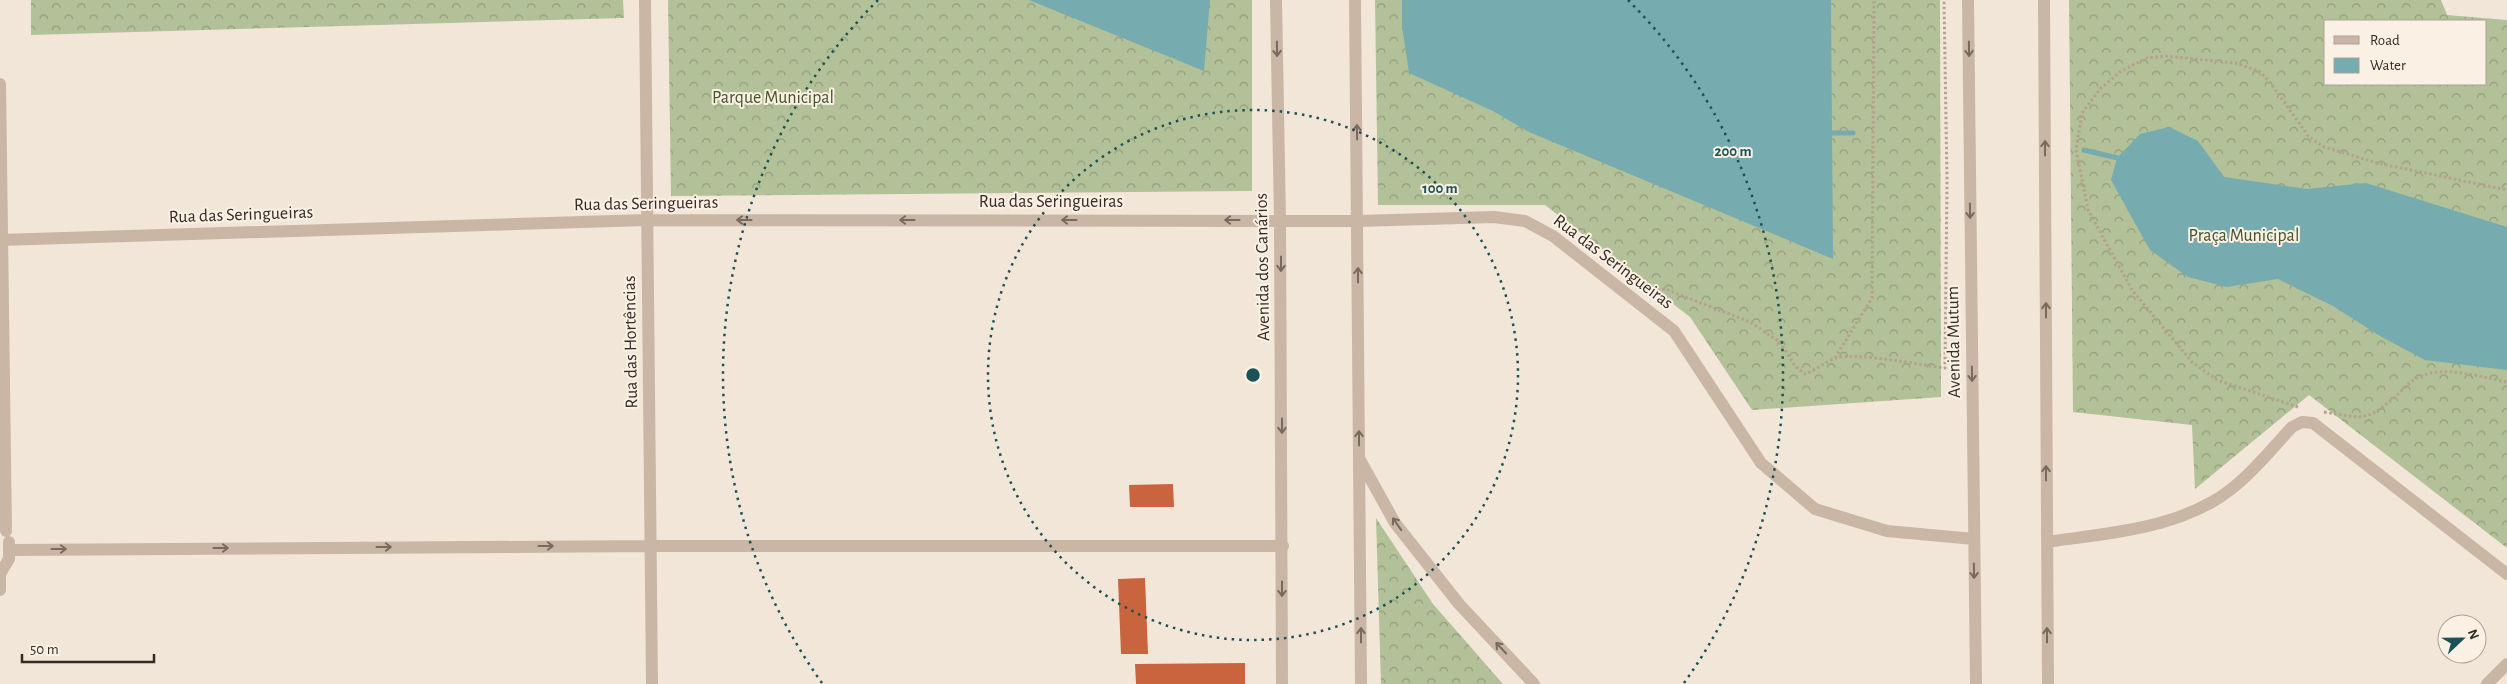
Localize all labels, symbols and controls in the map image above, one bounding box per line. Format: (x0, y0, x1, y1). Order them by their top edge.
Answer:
legend (2324, 20, 2487, 85)
text: Road (2370, 33, 2400, 48)
one-way arrow (1272, 40, 1282, 56)
one-way arrow (1964, 40, 1973, 56)
text: Water (2370, 58, 2406, 73)
park label: Parque Municipal (712, 89, 834, 107)
one-way arrow (1352, 124, 1362, 140)
one-way arrow (2040, 140, 2050, 156)
text: 200 m (1714, 144, 1752, 159)
text: 100 m (1422, 181, 1458, 196)
street label: Rua das Seringueiras (979, 193, 1123, 211)
street label: Avenida dos Canários (1253, 193, 1273, 341)
street label: Rua das Seringueiras (574, 194, 718, 214)
one-way arrow (1965, 202, 1975, 219)
street label: Rua das Seringueiras (169, 203, 313, 227)
street label: Rua das Seringueiras (1550, 211, 1676, 313)
one-way arrow (736, 215, 752, 225)
one-way arrow (899, 215, 915, 225)
one-way arrow (1061, 215, 1078, 225)
one-way arrow (1224, 215, 1240, 225)
park label: Praça Municipal (2189, 227, 2299, 245)
one-way arrow (1276, 255, 1286, 271)
one-way arrow (1353, 268, 1363, 284)
street label: Rua das Hortências (621, 275, 641, 409)
street label: Avenida Mutum (1944, 286, 1964, 398)
one-way arrow (2041, 303, 2050, 319)
one-way arrow (1967, 365, 1977, 381)
centre of rings (1244, 366, 1262, 384)
one-way arrow (1277, 418, 1287, 434)
one-way arrow (1354, 430, 1364, 446)
one-way arrow (2041, 465, 2051, 482)
one-way arrow (1391, 517, 1402, 531)
one-way arrow (538, 542, 554, 551)
one-way arrow (375, 543, 391, 552)
one-way arrow (213, 544, 229, 553)
one-way arrow (50, 545, 66, 554)
one-way arrow (1969, 562, 1979, 579)
one-way arrow (1278, 580, 1287, 596)
north arrow (2437, 614, 2487, 664)
text: N (2465, 627, 2481, 642)
one-way arrow (1356, 628, 1366, 644)
one-way arrow (2043, 628, 2052, 644)
scale bar (22, 632, 155, 664)
text: 50 m (30, 642, 59, 657)
one-way arrow (1495, 642, 1507, 655)

